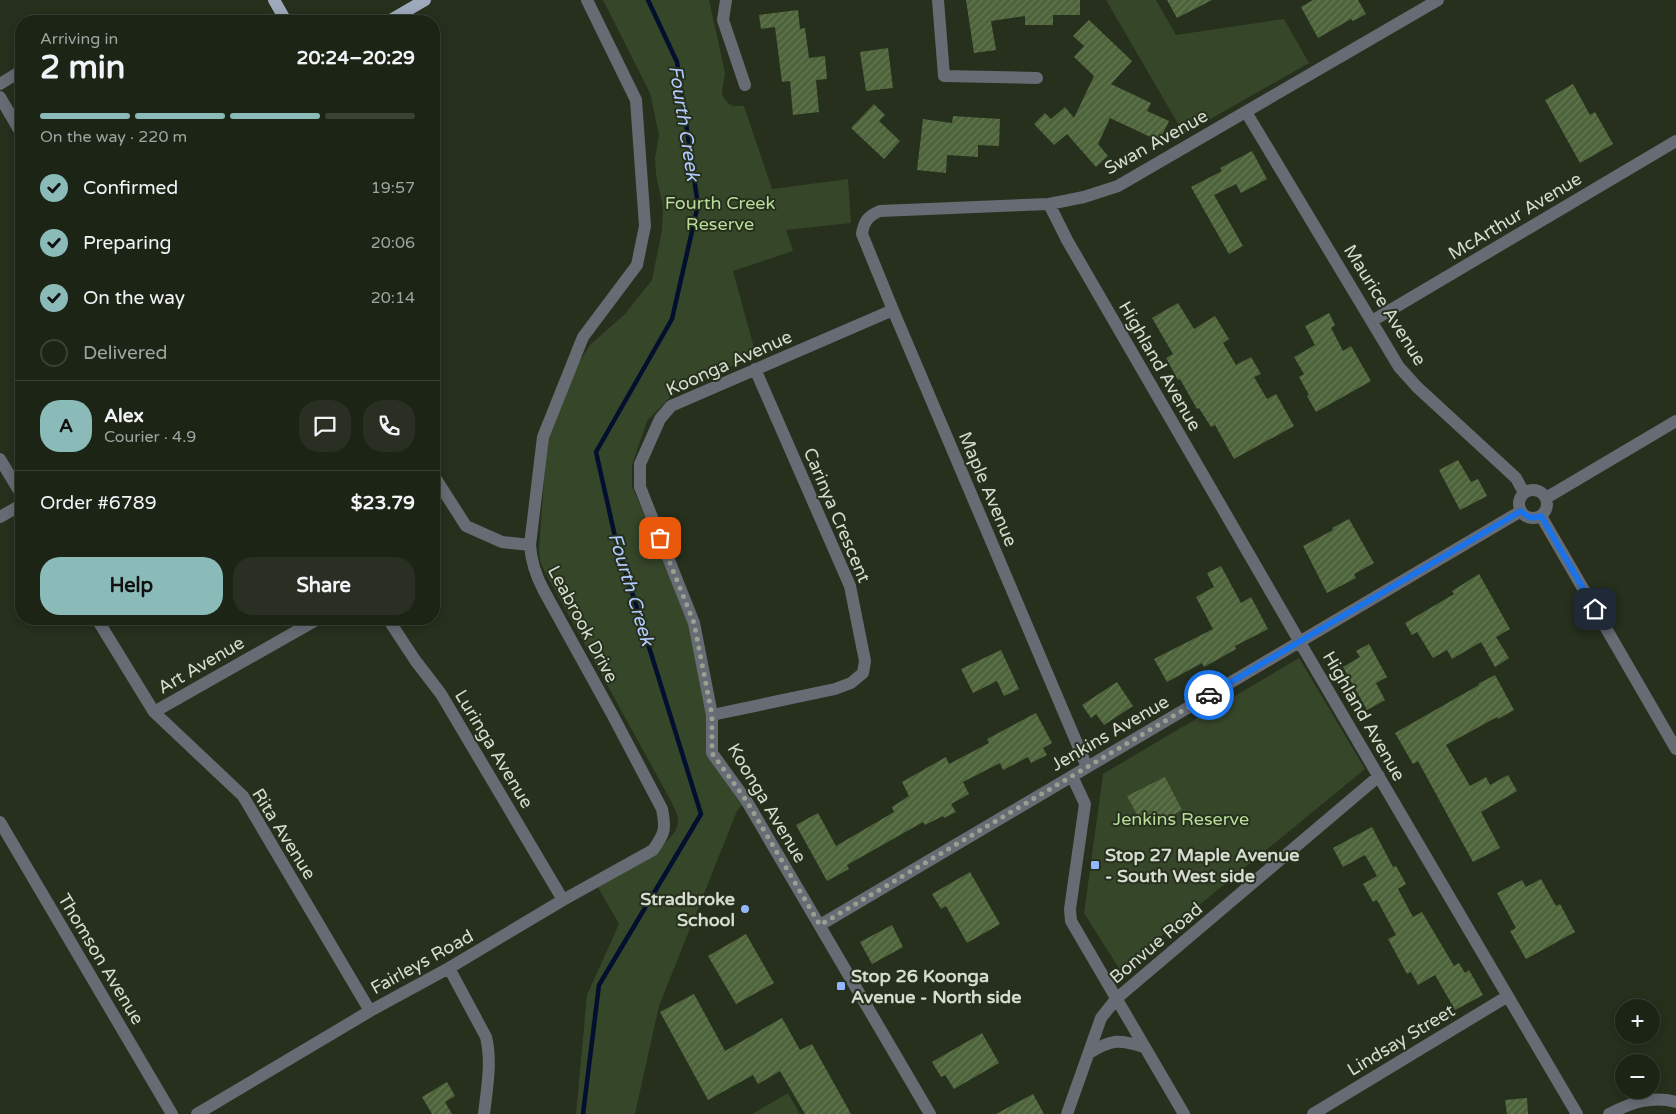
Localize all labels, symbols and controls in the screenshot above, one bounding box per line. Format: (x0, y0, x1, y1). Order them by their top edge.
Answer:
text: Arriving in (40, 29, 118, 49)
text: 20:24–20:29 (296, 47, 415, 69)
text: 2 min (40, 49, 125, 87)
water label: Fourth Creek (664, 64, 704, 184)
street label: Swan Avenue (1100, 105, 1212, 179)
text: On the way · 220 m (40, 127, 187, 147)
street label: McArthur Avenue (1444, 168, 1586, 264)
icon: check (40, 174, 68, 202)
text: Confirmed (83, 177, 178, 199)
text: 19:57 (371, 178, 415, 198)
park label: Fourth Creek Reserve (665, 192, 776, 235)
icon: check (40, 229, 68, 257)
text: Preparing (83, 232, 172, 254)
text: 20:06 (371, 233, 415, 253)
street label: Maurice Avenue (1339, 240, 1431, 370)
icon: check (40, 284, 68, 312)
text: On the way (83, 287, 185, 309)
text: 20:14 (371, 288, 415, 308)
street label: Highland Avenue (1114, 297, 1206, 435)
street label: Koonga Avenue (663, 325, 795, 401)
text: Delivered (83, 342, 168, 364)
button: chat (299, 400, 351, 452)
button: phone (363, 400, 415, 452)
text: Alex (104, 405, 144, 427)
text: A (59, 415, 73, 437)
text: Courier · 4.9 (104, 427, 196, 447)
street label: Maple Avenue (954, 428, 1022, 550)
street label: Carinya Crescent (799, 444, 875, 586)
text: Order #6789 (40, 492, 157, 514)
text: $23.79 (351, 492, 415, 514)
pin (639, 517, 681, 559)
icon: bag (646, 524, 674, 552)
water label: Fourth Creek (603, 530, 659, 650)
button: Help (40, 557, 223, 615)
button: Share (233, 557, 415, 615)
street label: Leabrook Drive (543, 562, 623, 686)
pin (1574, 588, 1616, 630)
icon: home (1581, 595, 1609, 623)
street label: Art Avenue (154, 631, 248, 699)
street label: Highland Avenue (1318, 647, 1410, 785)
courier (1184, 670, 1234, 720)
icon: car (1195, 681, 1223, 709)
street label: Luringa Avenue (450, 686, 538, 812)
street label: Jenkins Avenue (1047, 690, 1173, 776)
street label: Koonga Avenue (723, 739, 811, 867)
street label: Rita Avenue (247, 784, 321, 884)
park label: Jenkins Reserve (1113, 808, 1249, 830)
place label: Stop 27 Maple Avenue - South West side (1105, 844, 1299, 887)
marker: Stop 27 Maple Avenue - South West side (1089, 859, 1101, 871)
place label: Stradbroke School (640, 888, 735, 931)
street label: Thomson Avenue (53, 890, 149, 1028)
street label: Bonvue Road (1105, 898, 1207, 988)
marker: Stradbroke School (739, 903, 751, 915)
street label: Fairleys Road (367, 925, 477, 999)
place label: Stop 26 Koonga Avenue - North side (851, 965, 1021, 1008)
marker: Stop 26 Koonga Avenue - North side (835, 980, 847, 992)
street label: Lindsay Street (1343, 999, 1459, 1081)
map controls (1615, 999, 1660, 1099)
button: + (1615, 999, 1660, 1044)
button: − (1615, 1054, 1660, 1099)

